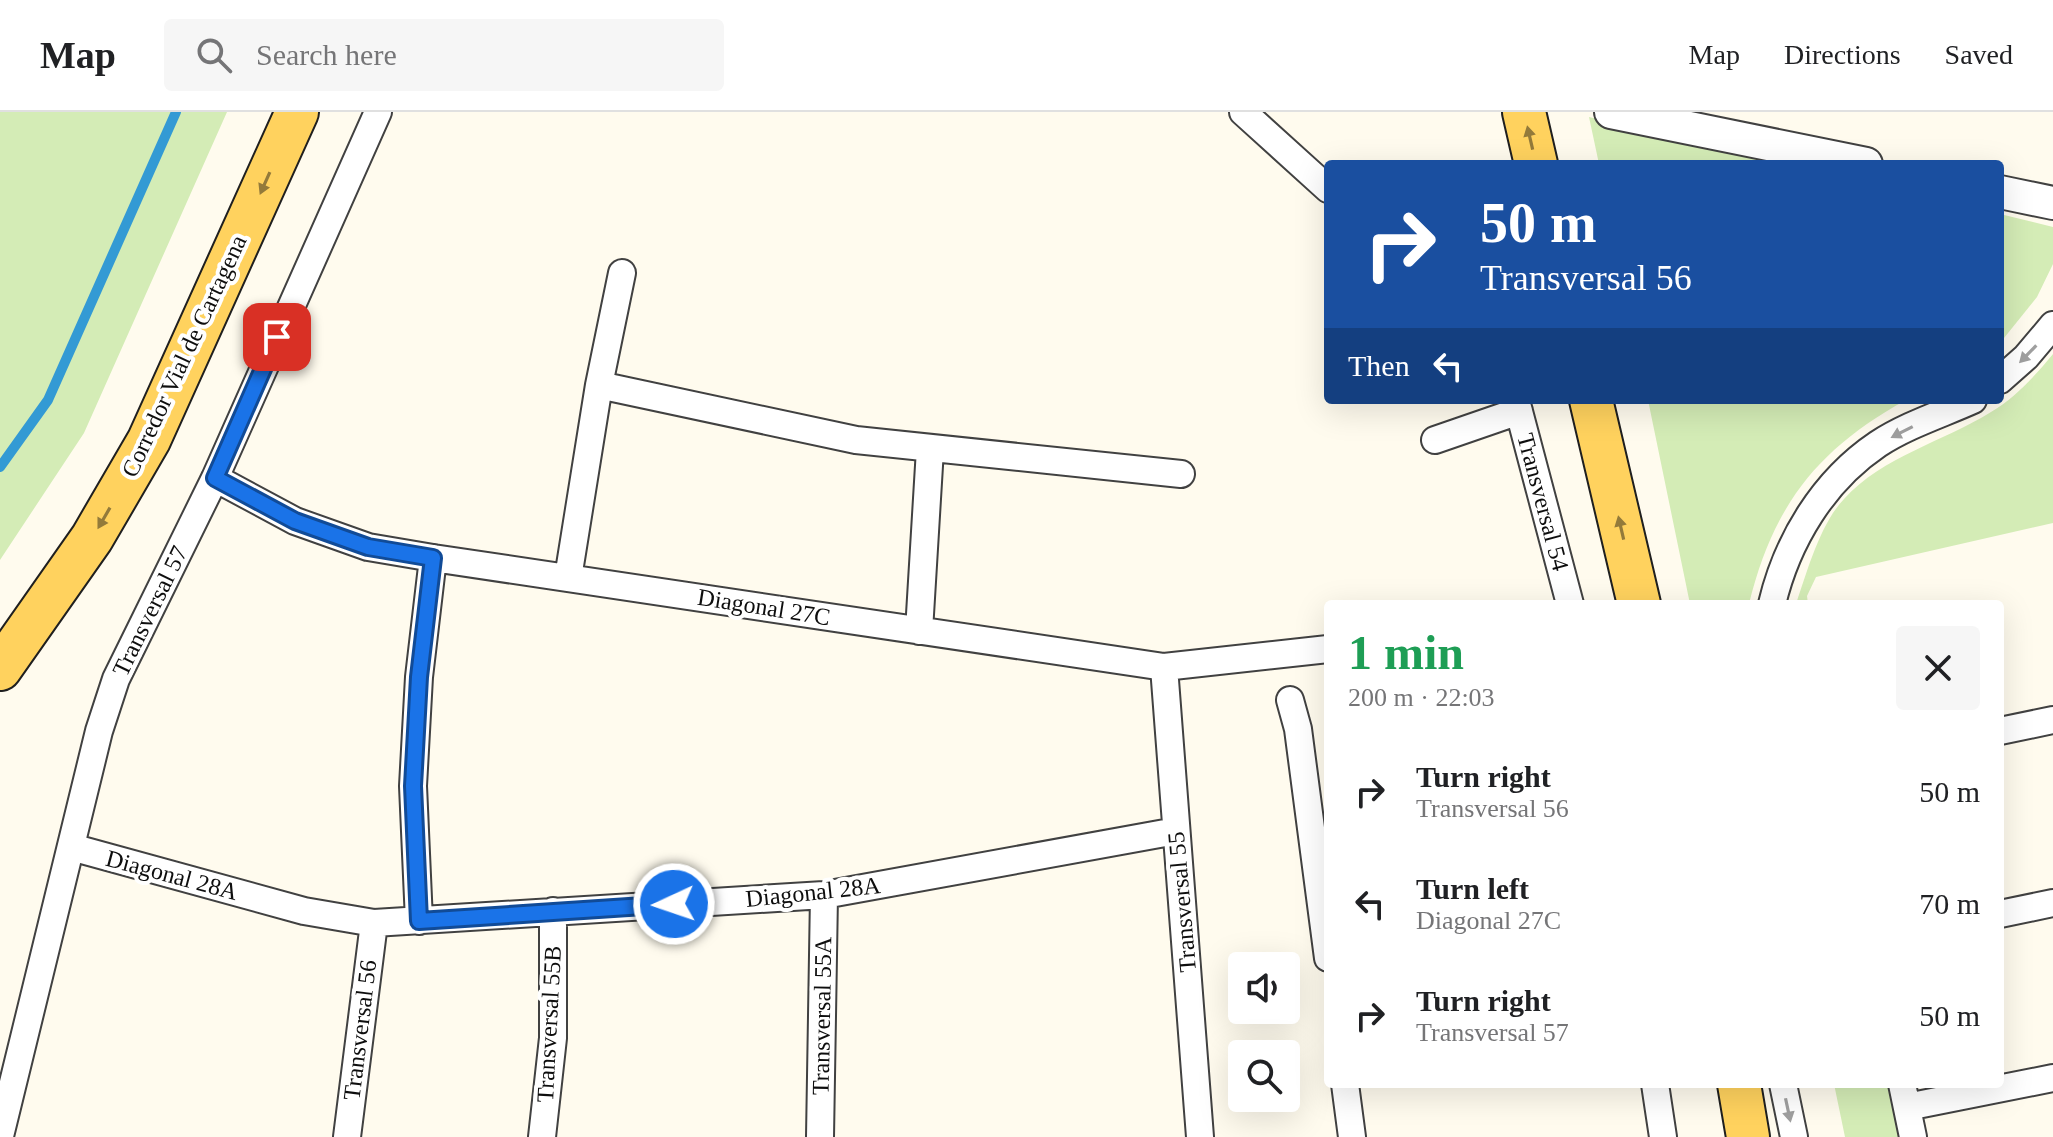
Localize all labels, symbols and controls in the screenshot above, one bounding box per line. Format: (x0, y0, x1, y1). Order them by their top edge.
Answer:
search box (164, 19, 724, 91)
icon: search (192, 33, 236, 77)
text: Map (40, 34, 116, 76)
text: Search here (256, 38, 397, 71)
text: Map (1689, 39, 1740, 70)
text: Directions (1784, 39, 1901, 70)
text: Saved (1945, 39, 2013, 70)
one-way arrow (1523, 125, 1535, 150)
one-way arrow (258, 171, 272, 195)
icon: right (1348, 192, 1452, 296)
text: 50 m (1480, 192, 1597, 254)
street label: Corredor Vial de Cartagena (116, 231, 252, 481)
text: Transversal 56 (1480, 258, 1692, 298)
pin (243, 303, 311, 371)
icon: arrive (255, 315, 299, 359)
icon: left (1426, 344, 1470, 388)
one-way arrow (2019, 344, 2038, 363)
text: Then (1348, 349, 1410, 382)
one-way arrow (1890, 425, 1913, 439)
street label: Transversal 54 (1512, 430, 1574, 574)
one-way arrow (97, 507, 111, 529)
one-way arrow (1615, 515, 1627, 540)
street label: Transversal 57 (107, 542, 193, 680)
street label: Diagonal 27C (696, 584, 832, 630)
text: 1 min (1348, 626, 1464, 679)
button: close (1896, 626, 1980, 710)
text: 200 m · 22:03 (1348, 683, 1495, 712)
text: Turn right (1416, 760, 1551, 793)
icon: right (1348, 770, 1392, 814)
text: 50 m (1919, 775, 1980, 808)
text: Transversal 56 (1416, 794, 1569, 823)
street label: Transversal 55 (1163, 831, 1201, 973)
street label: Diagonal 28A (103, 845, 241, 905)
position arrow (632, 862, 716, 946)
street label: Diagonal 28A (744, 872, 882, 912)
text: Turn left (1416, 872, 1529, 905)
icon: left (1348, 882, 1392, 926)
text: 70 m (1919, 887, 1980, 920)
text: Diagonal 27C (1416, 906, 1561, 935)
street label: Transversal 55A (808, 936, 836, 1095)
street label: Transversal 55B (532, 945, 566, 1103)
map controls (1228, 952, 1300, 1112)
button: sound (1228, 952, 1300, 1024)
street label: Transversal 56 (338, 958, 382, 1102)
text: Turn right (1416, 984, 1551, 1017)
icon: right (1348, 994, 1392, 1038)
text: 50 m (1919, 999, 1980, 1032)
text: Transversal 57 (1416, 1018, 1569, 1047)
button: search (1228, 1040, 1300, 1112)
one-way arrow (1782, 1098, 1795, 1123)

